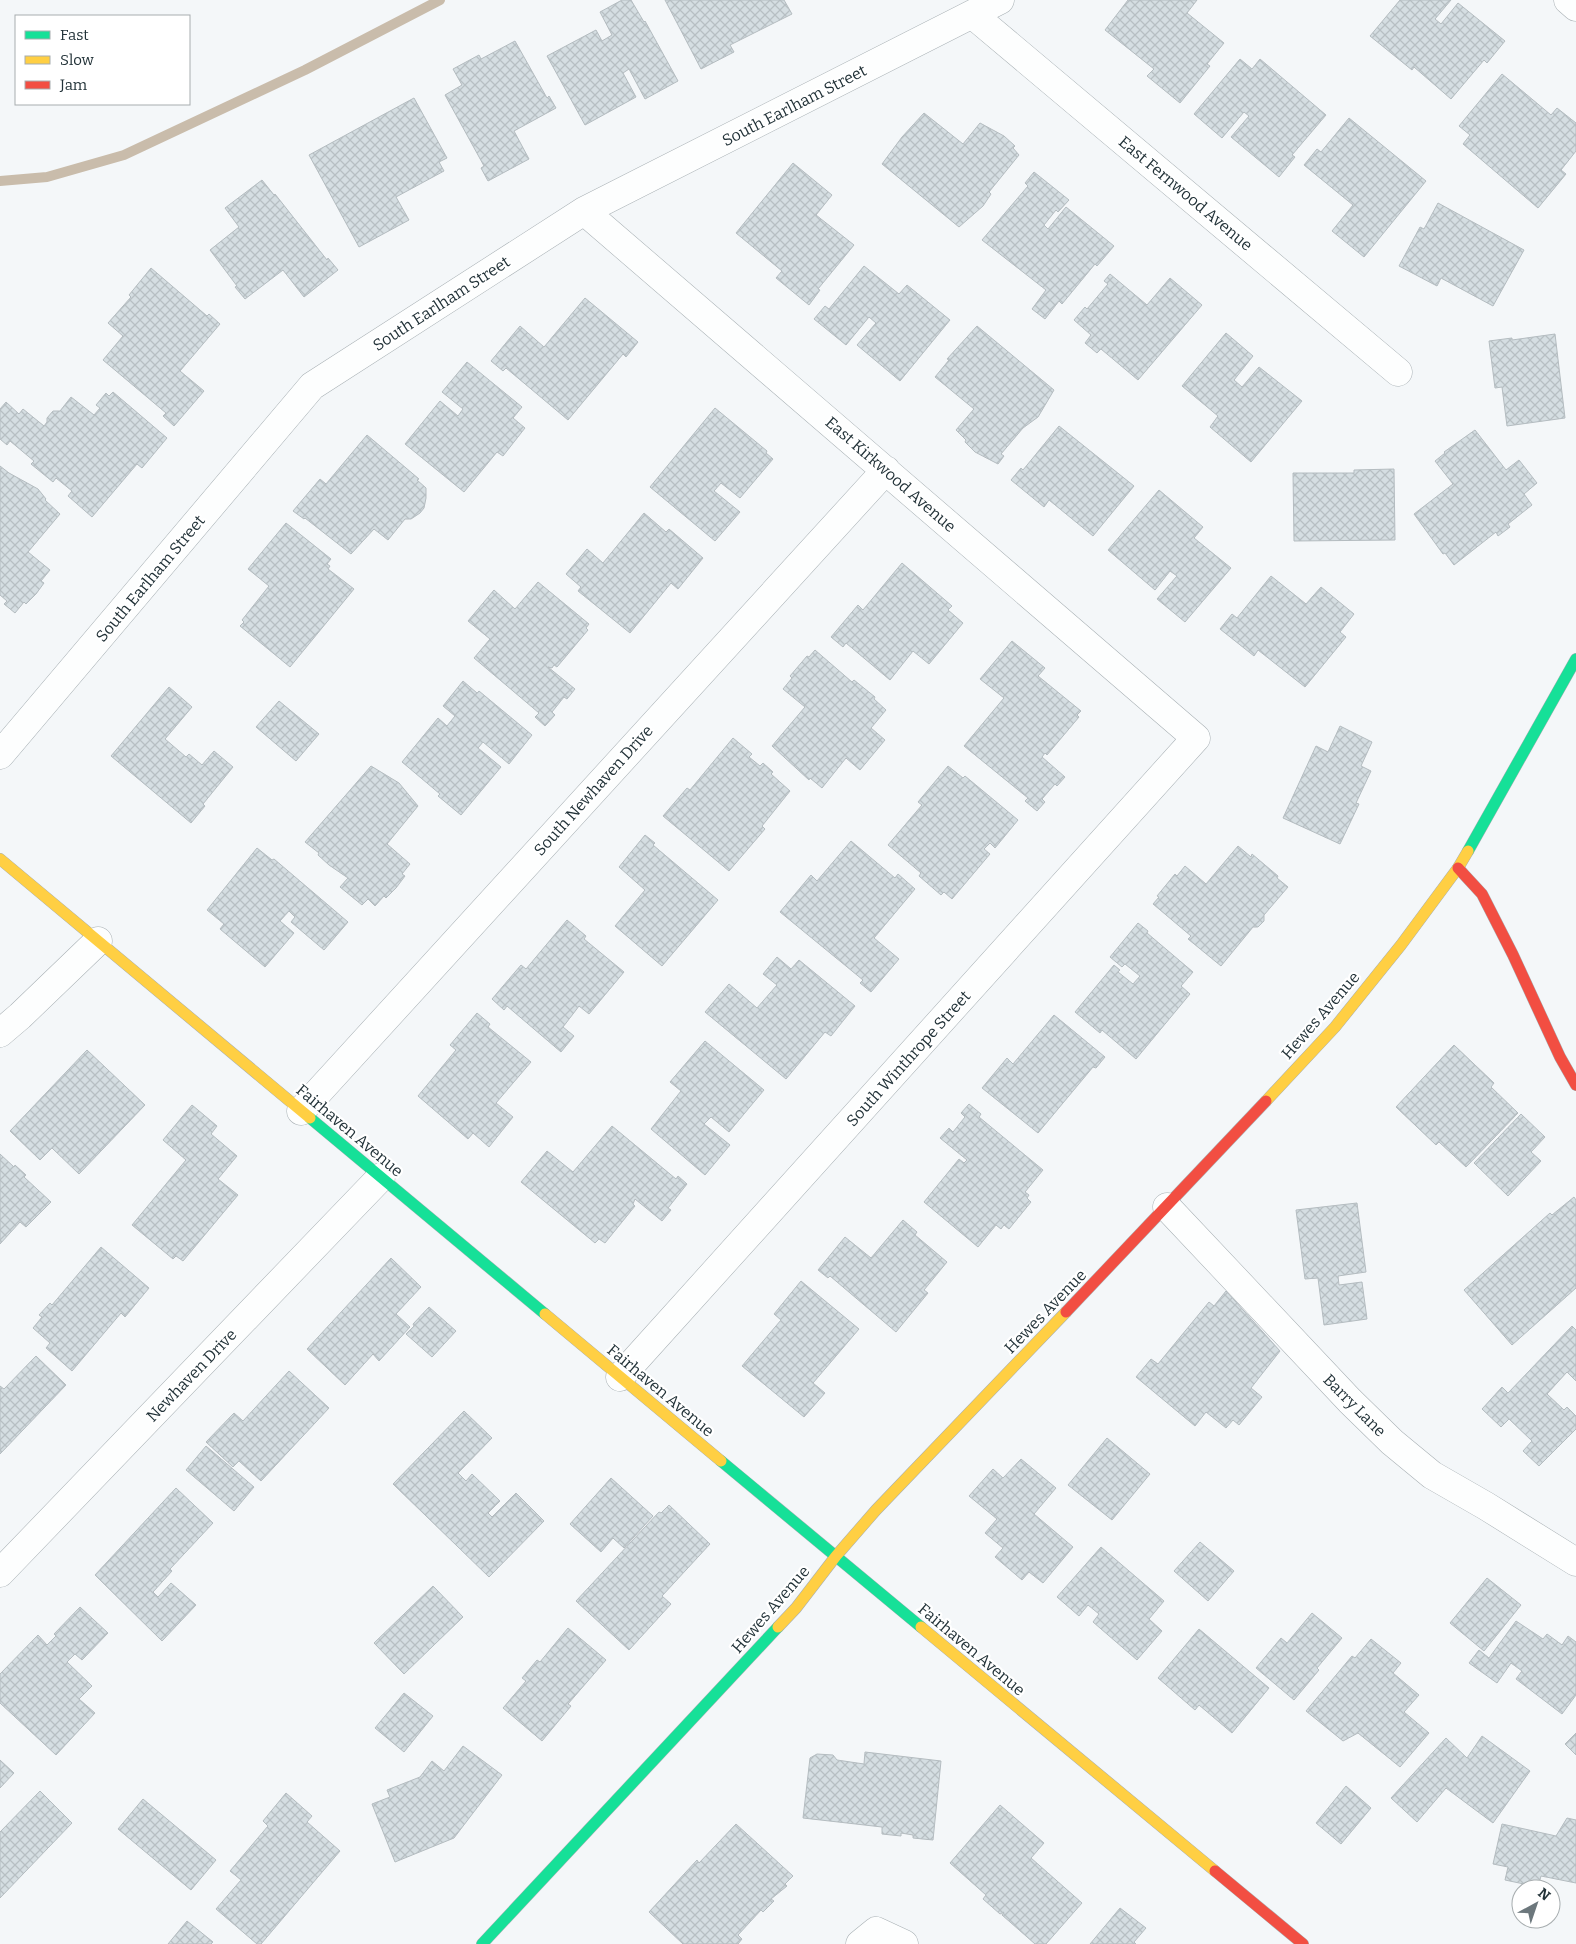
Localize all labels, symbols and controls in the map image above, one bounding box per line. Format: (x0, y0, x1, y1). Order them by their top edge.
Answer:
legend (15, 15, 190, 105)
text: Fast (60, 26, 89, 44)
text: Slow (60, 51, 95, 69)
street label: South Earlham Street (719, 61, 870, 150)
text: Jam (59, 76, 88, 94)
street label: East Fernwood Avenue (1115, 132, 1256, 255)
street label: South Earlham Street (369, 252, 513, 355)
street label: East Kirkwood Avenue (822, 413, 960, 536)
street label: South Earlham Street (92, 511, 209, 645)
street label: South Newhaven Drive (530, 721, 657, 859)
street label: Hewes Avenue (1277, 968, 1363, 1063)
street label: South Winthrope Street (842, 986, 974, 1130)
street label: Fairhaven Avenue (292, 1080, 407, 1181)
street label: Hewes Avenue (1001, 1265, 1090, 1357)
street label: Newhaven Drive (142, 1325, 240, 1426)
street label: Fairhaven Avenue (603, 1340, 718, 1441)
street label: Barry Lane (1319, 1370, 1390, 1441)
street label: Hewes Avenue (727, 1562, 813, 1657)
street label: Fairhaven Avenue (914, 1599, 1029, 1700)
north arrow (1511, 1879, 1561, 1929)
text: N (1534, 1884, 1554, 1905)

